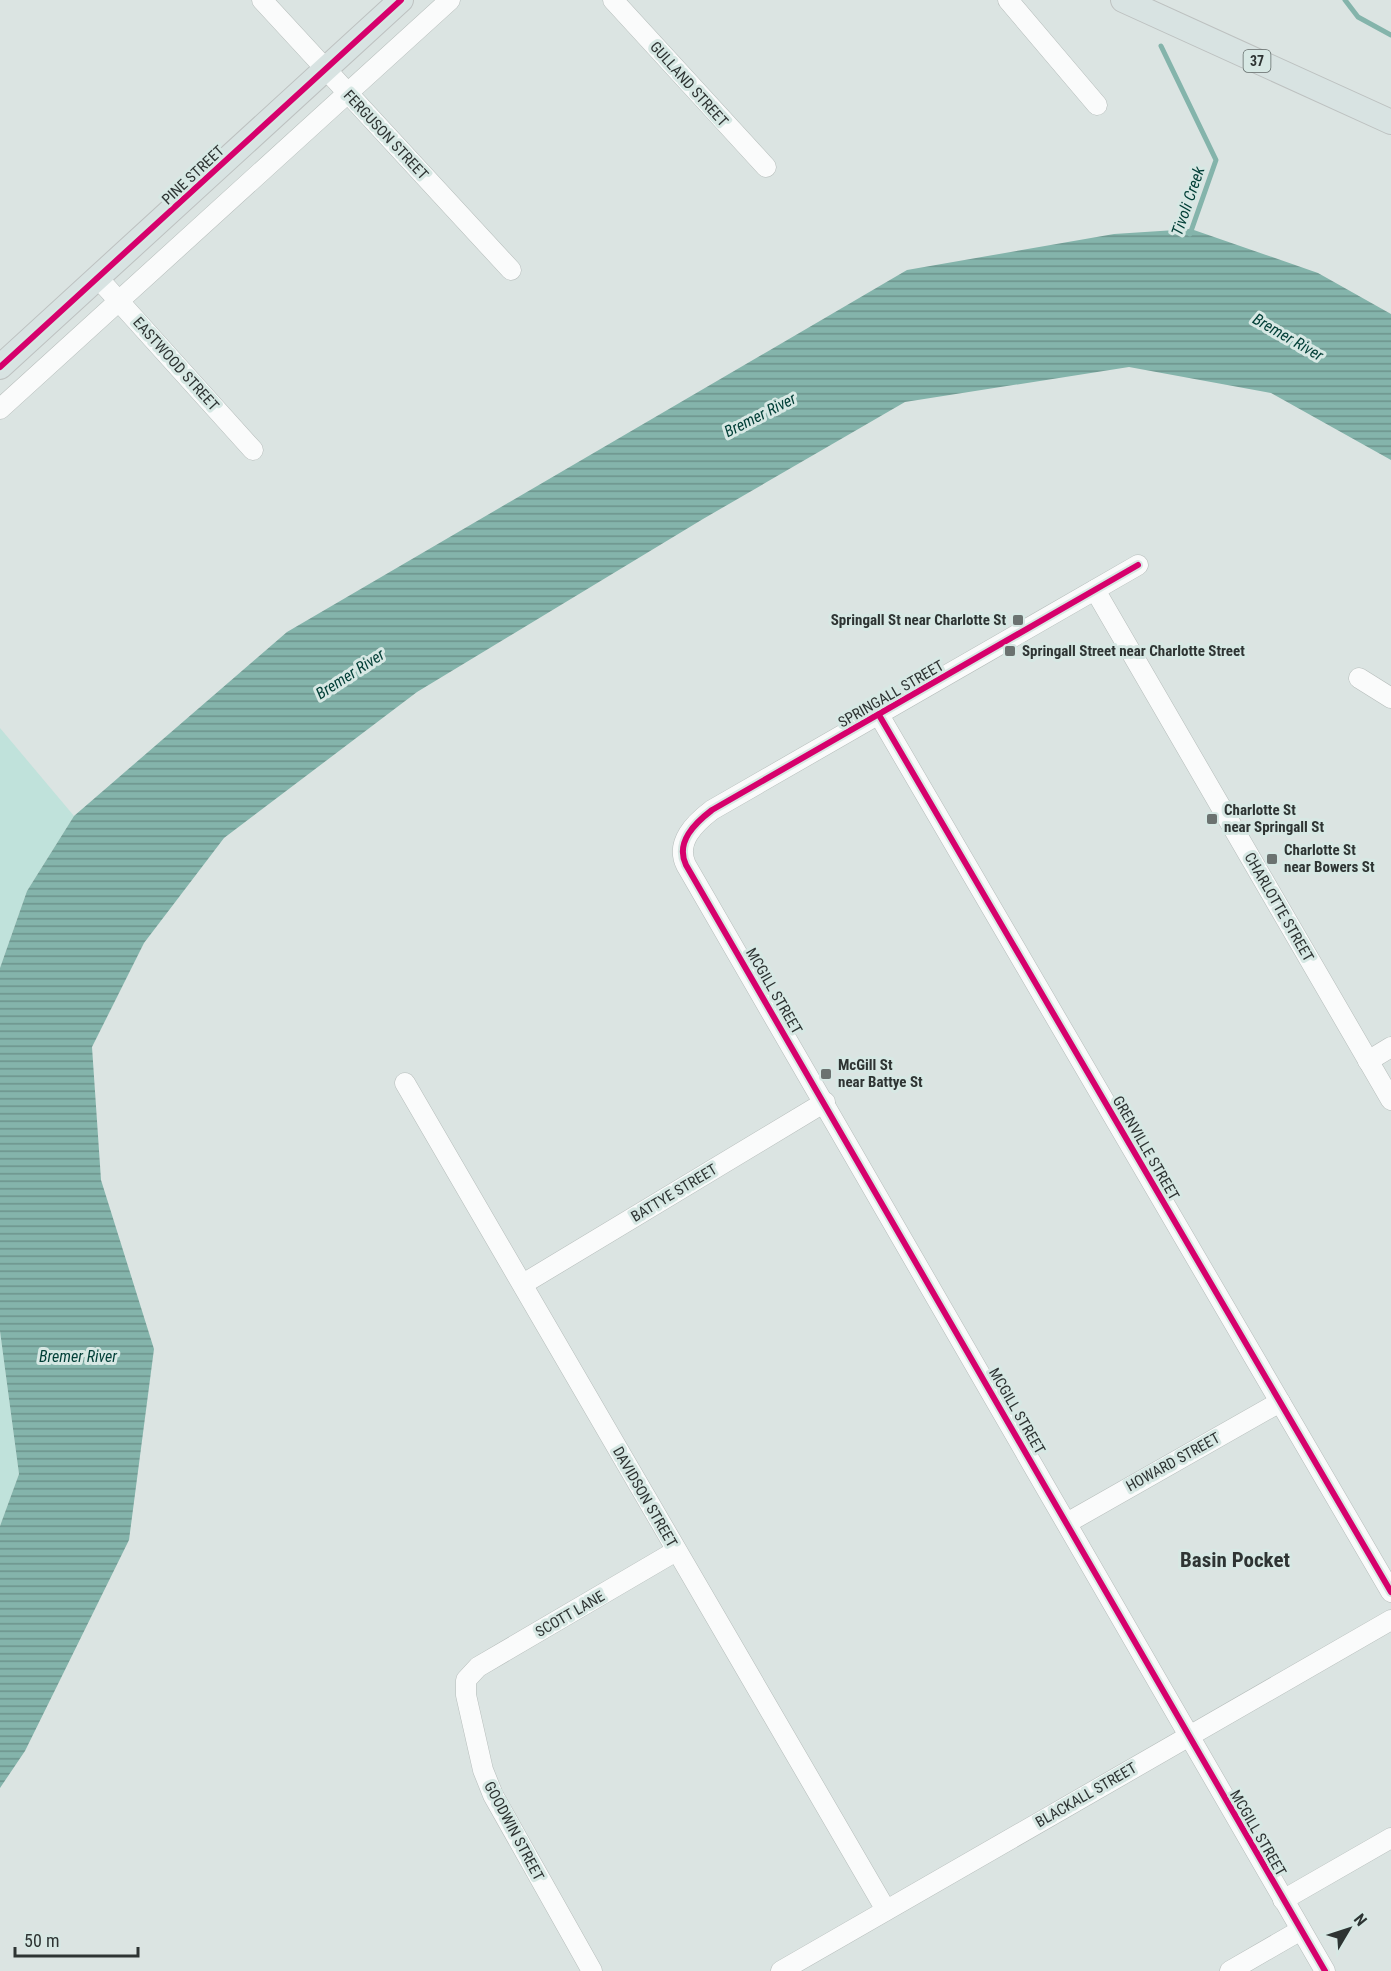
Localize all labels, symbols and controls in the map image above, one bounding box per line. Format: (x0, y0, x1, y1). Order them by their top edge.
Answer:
street label: GULLAND STREET (646, 38, 732, 130)
road number: 37 (1244, 50, 1270, 72)
street label: FERGUSON STREET (340, 86, 432, 184)
street label: PINE STREET (158, 141, 228, 208)
water label: Tivoli Creek (1167, 163, 1209, 238)
water label: Bremer River (1249, 309, 1328, 365)
street label: EASTWOOD STREET (129, 314, 223, 415)
water label: Bremer River (721, 388, 800, 441)
place label: Springall St near Charlotte St (831, 611, 1006, 629)
marker: Springall St near Charlotte St (1011, 613, 1025, 627)
place label: Springall Street near Charlotte Street (1022, 642, 1245, 660)
water label: Bremer River (312, 644, 389, 703)
marker: Springall Street near Charlotte Street (1003, 644, 1017, 658)
street label: SPRINGALL STREET (835, 656, 947, 731)
place label: Charlotte St near Springall St (1224, 801, 1324, 836)
marker: Charlotte St near Springall St (1205, 812, 1219, 826)
place label: Charlotte St near Bowers St (1284, 841, 1375, 876)
street label: CHARLOTTE STREET (1240, 849, 1318, 965)
marker: Charlotte St near Bowers St (1265, 852, 1279, 866)
street label: MCGILL STREET (742, 945, 806, 1037)
place label: McGill St near Battye St (838, 1056, 923, 1091)
marker: McGill St near Battye St (819, 1067, 833, 1081)
street label: GRENVILLE STREET (1109, 1093, 1183, 1203)
street label: BATTYE STREET (628, 1160, 720, 1226)
water label: Bremer River (39, 1347, 118, 1366)
street label: MCGILL STREET (985, 1365, 1049, 1457)
street label: HOWARD STREET (1123, 1429, 1223, 1495)
street label: DAVIDSON STREET (609, 1444, 681, 1551)
district label: Basin Pocket (1180, 1548, 1290, 1572)
street label: SCOTT LANE (532, 1587, 608, 1641)
street label: BLACKALL STREET (1032, 1759, 1140, 1831)
street label: GOODWIN STREET (480, 1778, 548, 1884)
street label: MCGILL STREET (1226, 1787, 1290, 1879)
north arrow (1319, 1899, 1379, 1959)
text: N (1350, 1910, 1371, 1930)
scale bar (15, 1920, 138, 1958)
text: 50 m (24, 1930, 59, 1951)

